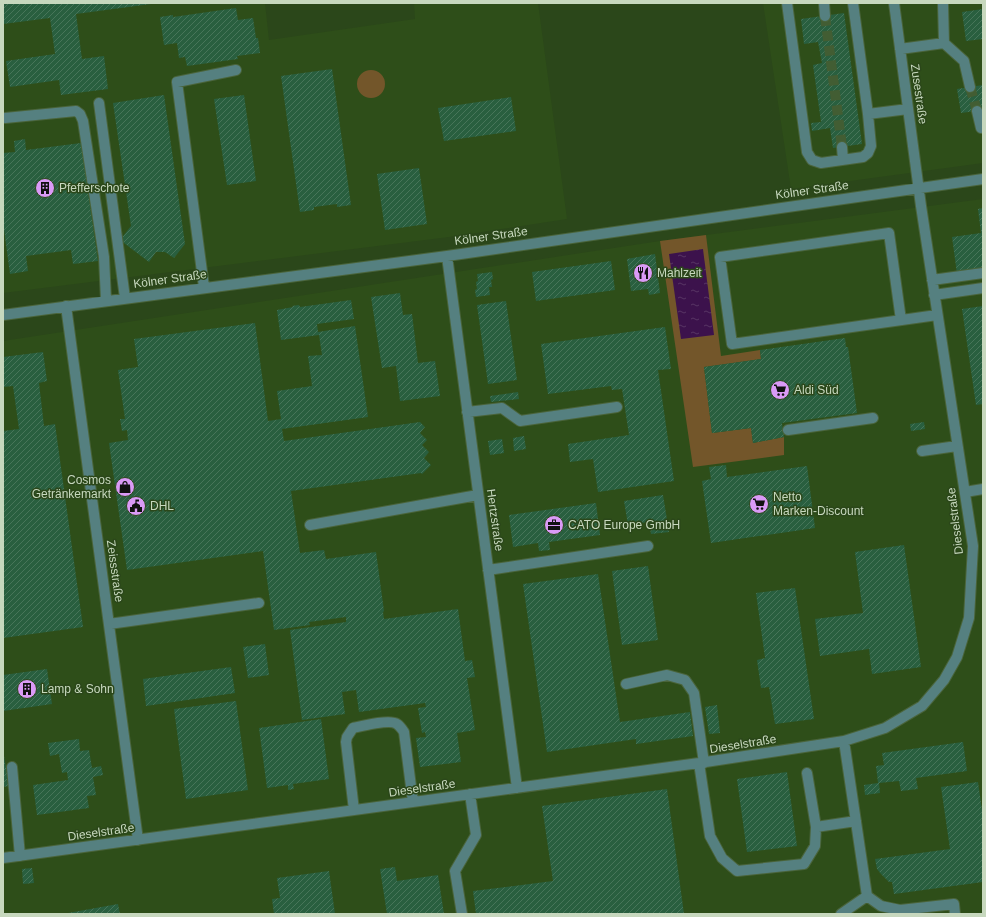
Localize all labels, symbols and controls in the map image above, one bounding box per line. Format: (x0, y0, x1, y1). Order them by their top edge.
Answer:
street label: Zusestraße (908, 63, 930, 125)
building icon: Pfefferschote (34, 177, 56, 199)
street label: Kölner Straße (774, 178, 850, 202)
place label: Pfefferschote (59, 181, 130, 195)
street label: Kölner Straße (453, 224, 529, 248)
restaurant icon: Mahlzeit (632, 262, 654, 284)
place label: Mahlzeit (657, 266, 702, 280)
street label: Kölner Straße (132, 267, 208, 291)
supermarket icon: Aldi Süd (769, 379, 791, 401)
place label: Aldi Süd (794, 383, 839, 397)
place label: Cosmos Getränkemarkt (32, 473, 112, 501)
shop icon: Cosmos Getränkemarkt (114, 476, 136, 498)
street label: Dieselstraße (944, 486, 966, 555)
street label: Hertzstraße (484, 488, 506, 552)
place label: Netto Marken-Discount (773, 490, 864, 518)
supermarket icon: Netto Marken-Discount (748, 493, 770, 515)
public building icon: DHL (125, 495, 147, 517)
place label: DHL (150, 499, 174, 513)
office icon: CATO Europe GmbH (543, 514, 565, 536)
place label: CATO Europe GmbH (568, 518, 680, 532)
street label: Zeissstraße (104, 539, 126, 603)
building icon: Lamp & Sohn (16, 678, 38, 700)
place label: Lamp & Sohn (41, 682, 114, 696)
street label: Dieselstraße (709, 732, 778, 756)
street label: Dieselstraße (388, 776, 457, 800)
street label: Dieselstraße (67, 820, 136, 844)

